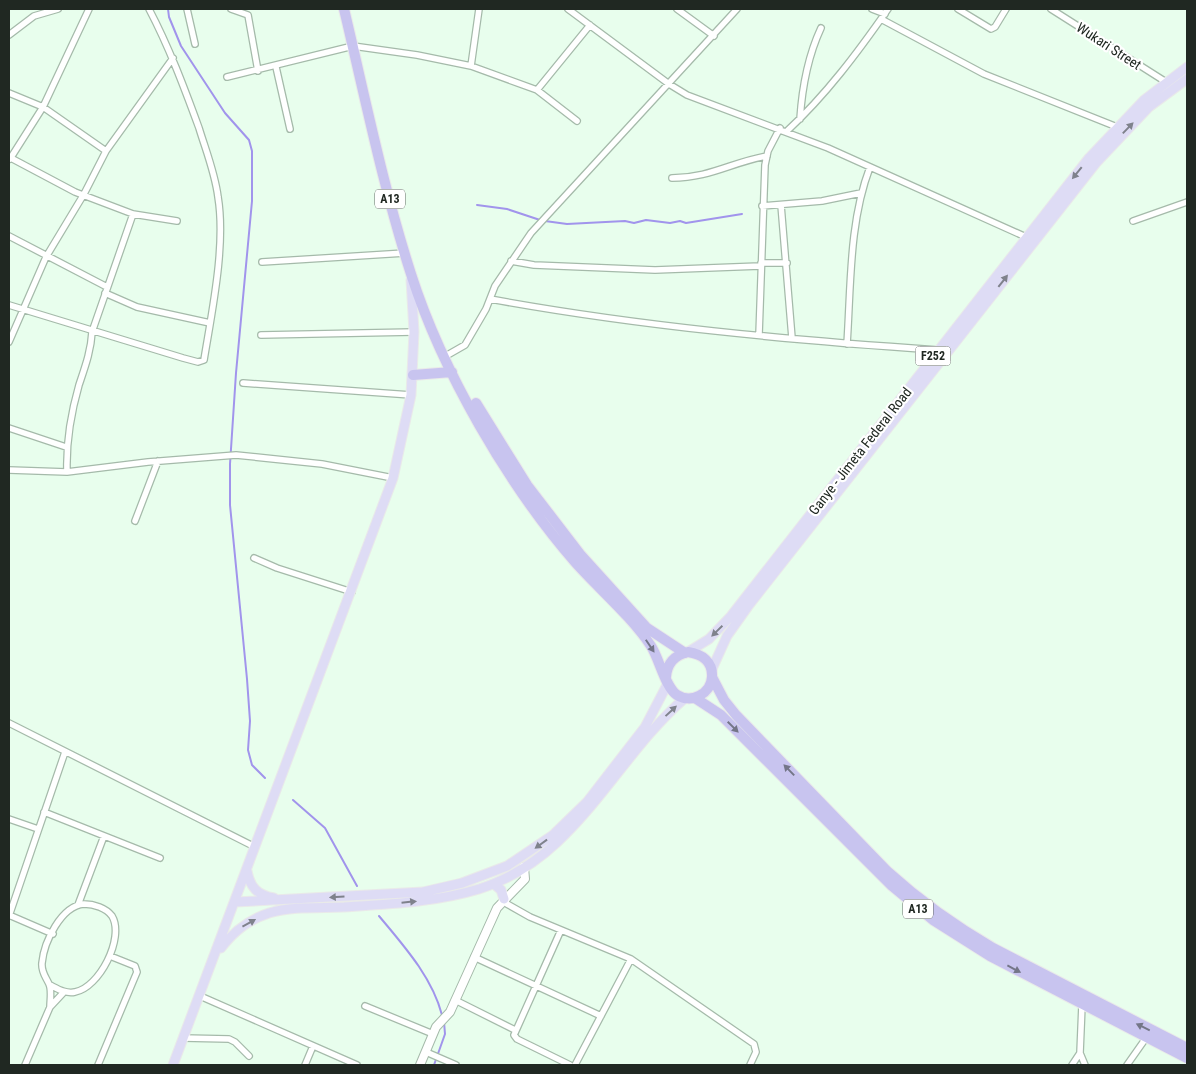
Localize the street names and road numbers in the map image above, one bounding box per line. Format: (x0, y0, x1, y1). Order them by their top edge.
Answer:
street label: Wukari Street (1074, 19, 1144, 73)
road number: A13 (375, 190, 405, 208)
road number: F252 (916, 346, 950, 366)
street label: Ganye - Jimeta Federal Road (805, 384, 915, 518)
road number: A13 (903, 900, 933, 919)

